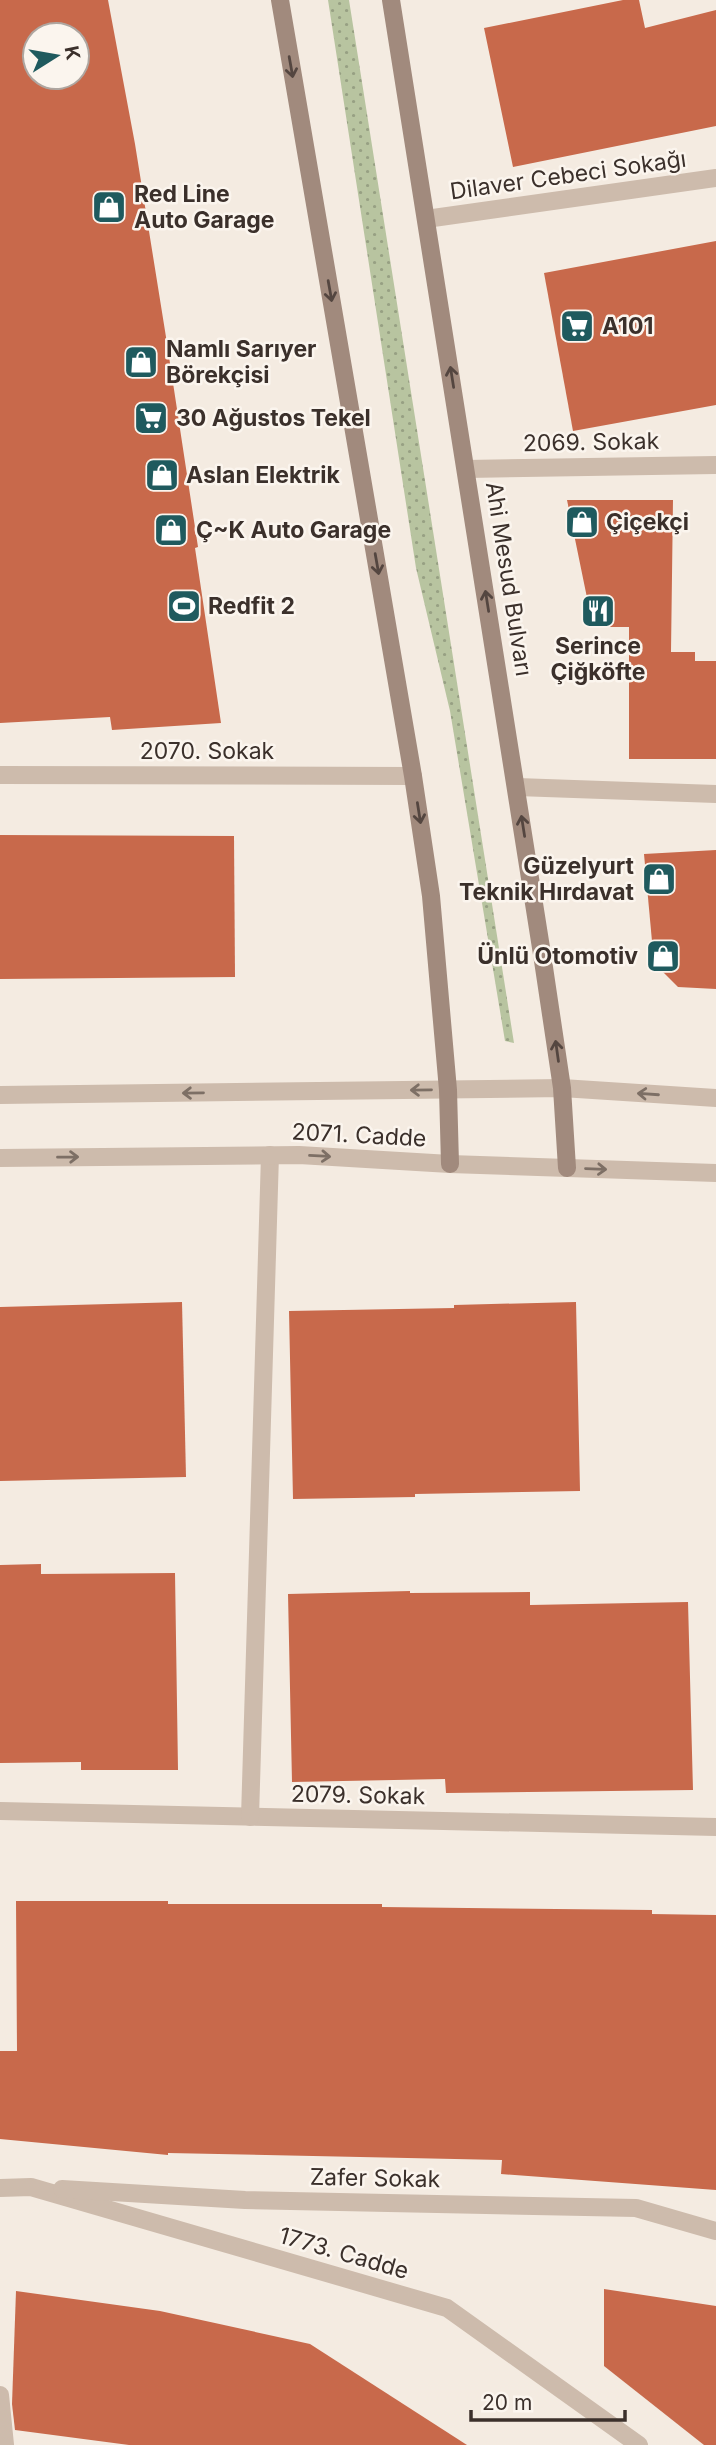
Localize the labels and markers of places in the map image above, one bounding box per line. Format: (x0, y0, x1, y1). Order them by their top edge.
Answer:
place label: Red Line Auto Garage (134, 180, 275, 234)
shop icon: Red Line Auto Garage (90, 188, 128, 226)
supermarket icon: A101 (558, 307, 596, 345)
place label: A101 (602, 312, 653, 340)
place label: Namlı Sarıyer Börekçisi (166, 335, 316, 389)
shop icon: Namlı Sarıyer Börekçisi (122, 343, 160, 381)
supermarket icon: 30 Ağustos Tekel (132, 399, 170, 437)
place label: 30 Ağustos Tekel (176, 404, 371, 432)
shop icon: Aslan Elektrik (143, 456, 181, 494)
place label: Aslan Elektrik (186, 461, 341, 489)
shop icon: Çiçekçi (563, 503, 601, 541)
place label: Çiçekçi (606, 508, 689, 536)
shop icon: Ç~K Auto Garage (152, 511, 190, 549)
place label: Ç~K Auto Garage (196, 516, 391, 544)
sports icon: Redfit 2 (165, 587, 203, 625)
place label: Redfit 2 (208, 592, 295, 620)
restaurant icon: Serince Çiğköfte (579, 592, 617, 630)
place label: Serince Çiğköfte (551, 632, 645, 686)
place label: Güzelyurt Teknik Hırdavat (459, 852, 635, 906)
shop icon: Güzelyurt Teknik Hırdavat (640, 860, 678, 898)
shop icon: Ünlü Otomotiv (644, 937, 682, 975)
place label: Ünlü Otomotiv (477, 942, 638, 970)

